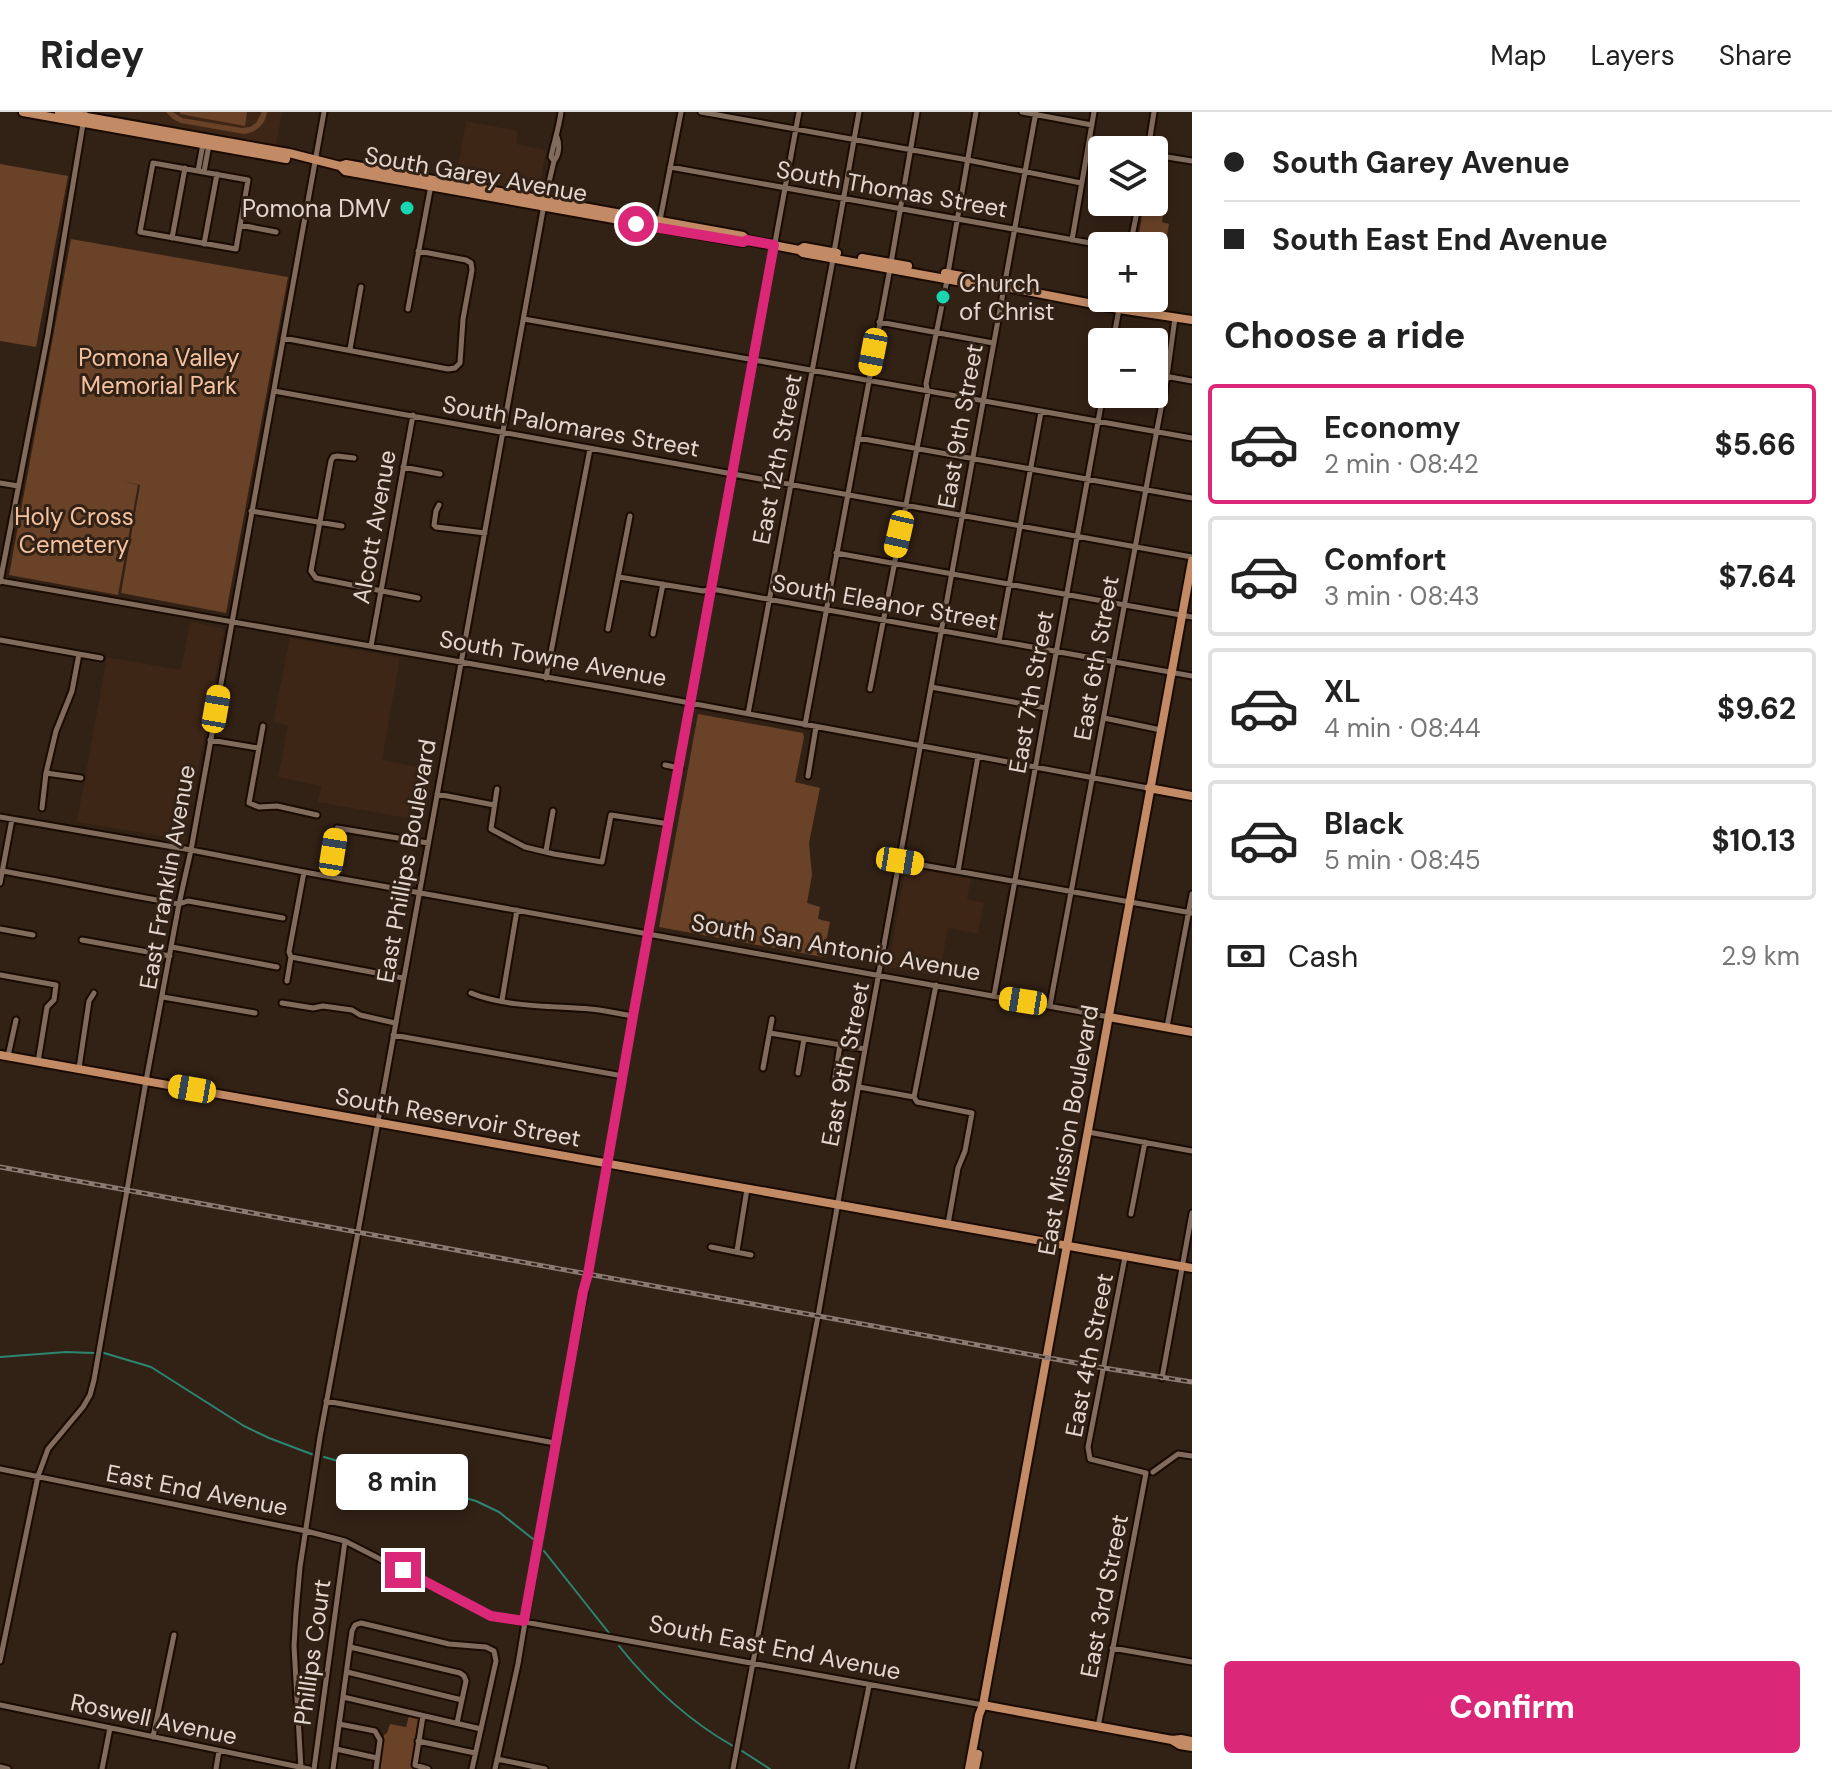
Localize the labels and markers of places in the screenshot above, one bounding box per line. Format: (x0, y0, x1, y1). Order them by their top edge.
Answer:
place label: Pomona DMV (242, 193, 391, 224)
marker: Pomona DMV (398, 199, 416, 217)
place label: Church of Christ (959, 268, 1054, 327)
marker: Church of Christ (934, 288, 952, 306)

